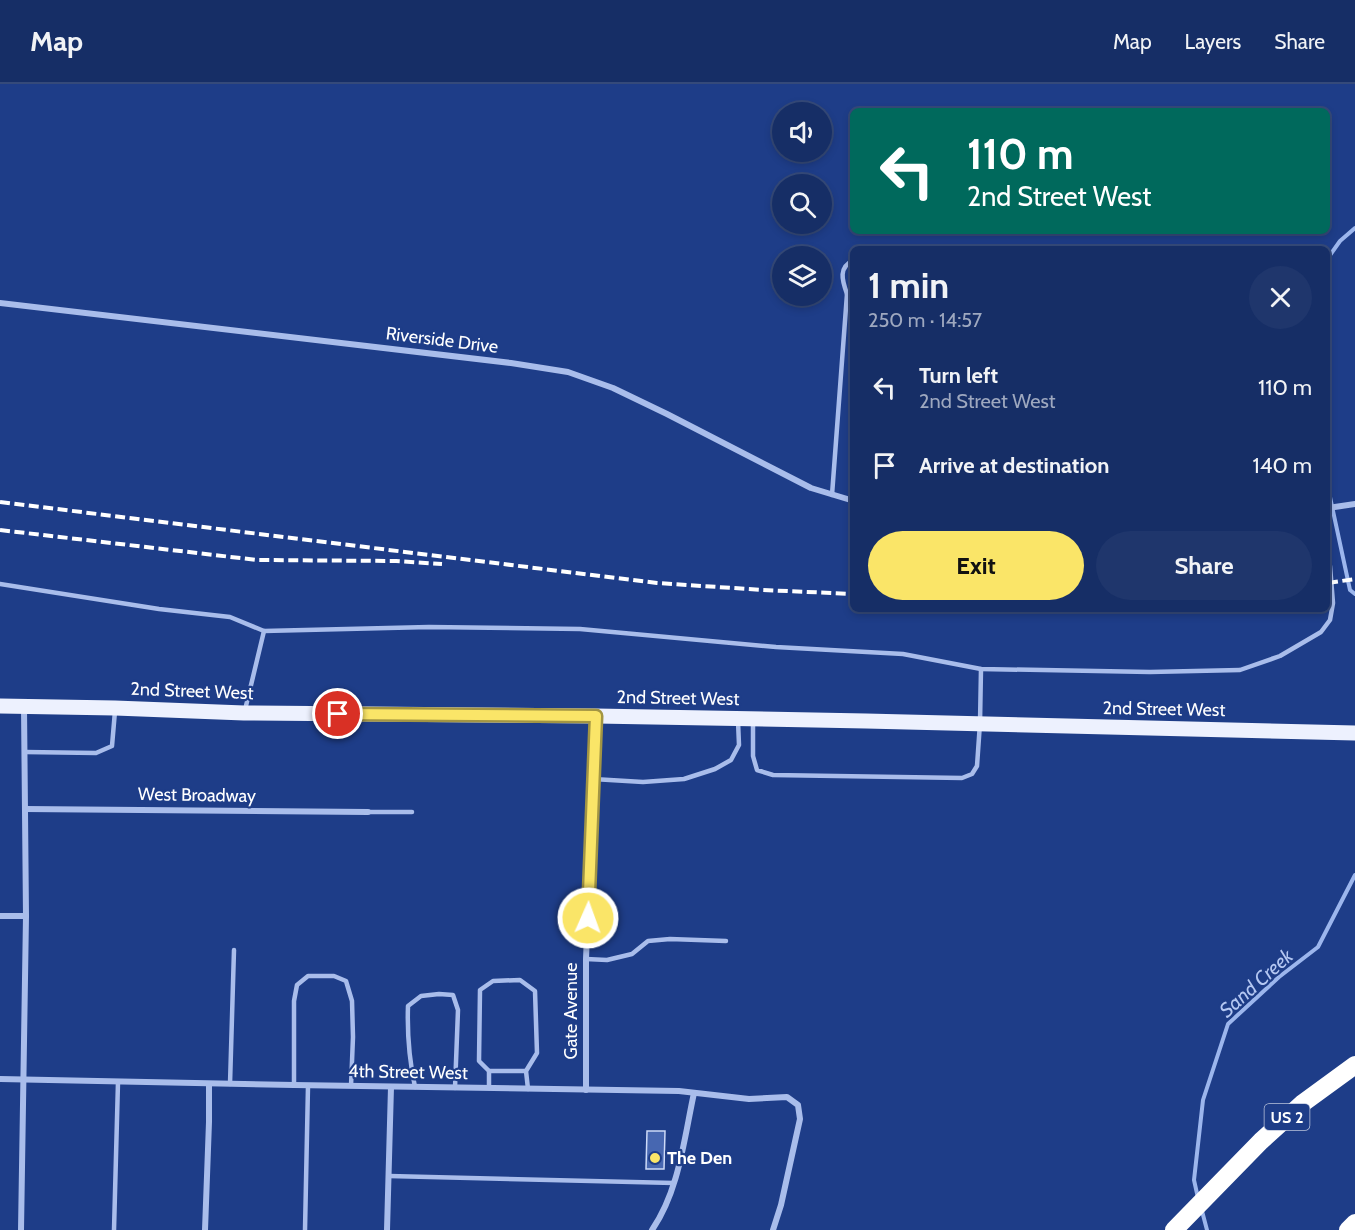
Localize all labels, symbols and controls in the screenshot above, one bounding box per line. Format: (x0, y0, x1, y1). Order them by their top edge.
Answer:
text: Map (30, 24, 83, 58)
text: Map (1113, 29, 1152, 54)
text: Layers (1185, 29, 1241, 54)
text: Share (1274, 29, 1325, 54)
map controls (772, 102, 832, 306)
button: sound (772, 102, 832, 162)
text: 110 m (967, 128, 1074, 180)
icon: left (868, 132, 946, 210)
button: search (772, 174, 832, 234)
text: 2nd Street West (967, 180, 1151, 213)
button: layers (772, 246, 832, 306)
text: 1 min (868, 263, 949, 307)
button: close (1249, 266, 1312, 329)
text: 250 m · 14:57 (868, 308, 982, 332)
street label: Riverside Drive (385, 322, 499, 358)
text: Turn left (919, 362, 998, 389)
icon: left (868, 371, 901, 404)
text: 110 m (1258, 374, 1312, 401)
text: 2nd Street West (919, 389, 1056, 413)
icon: arrive (868, 449, 901, 482)
text: Arrive at destination (919, 452, 1109, 479)
text: 140 m (1253, 452, 1312, 479)
button: Exit (868, 531, 1084, 600)
button: Share (1096, 531, 1312, 600)
street label: 2nd Street West (130, 678, 254, 704)
street label: 2nd Street West (616, 686, 740, 710)
pin (312, 688, 363, 739)
icon: arrive (321, 697, 354, 730)
street label: 2nd Street West (1102, 697, 1226, 721)
street label: West Broadway (138, 783, 256, 807)
position arrow (556, 886, 620, 950)
water label: Sand Creek (1214, 943, 1299, 1022)
street label: Gate Avenue (560, 963, 582, 1059)
street label: 4th Street West (348, 1060, 468, 1084)
road number: US 2 (1264, 1104, 1310, 1130)
place label: The Den (667, 1147, 732, 1169)
marker: The Den (648, 1151, 662, 1165)

